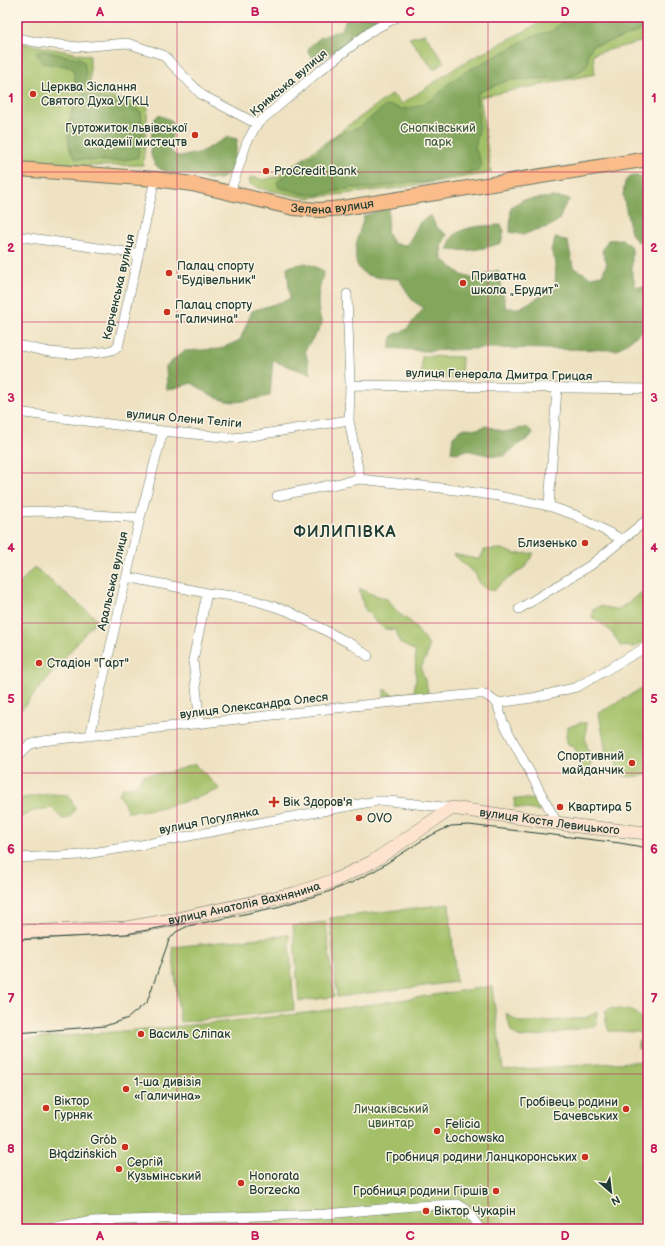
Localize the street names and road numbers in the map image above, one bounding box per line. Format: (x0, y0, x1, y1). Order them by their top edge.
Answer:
street label: Кримська вулиця (247, 46, 331, 120)
street label: Зелена вулиця (290, 195, 375, 218)
street label: Керченська вулиця (100, 232, 139, 341)
street label: вулиця Генерала Дмитра Грицая (405, 366, 593, 384)
street label: вулиця Олени Теліги (126, 406, 242, 432)
street label: Аральська вулиця (94, 530, 132, 633)
street label: вулиця Олександра Олеся (179, 689, 329, 723)
street label: вулиця Погулянка (158, 804, 260, 838)
street label: вулиця Костя Левицького (479, 805, 620, 838)
street label: вулиця Анатолія Вахнянина (167, 878, 322, 928)

